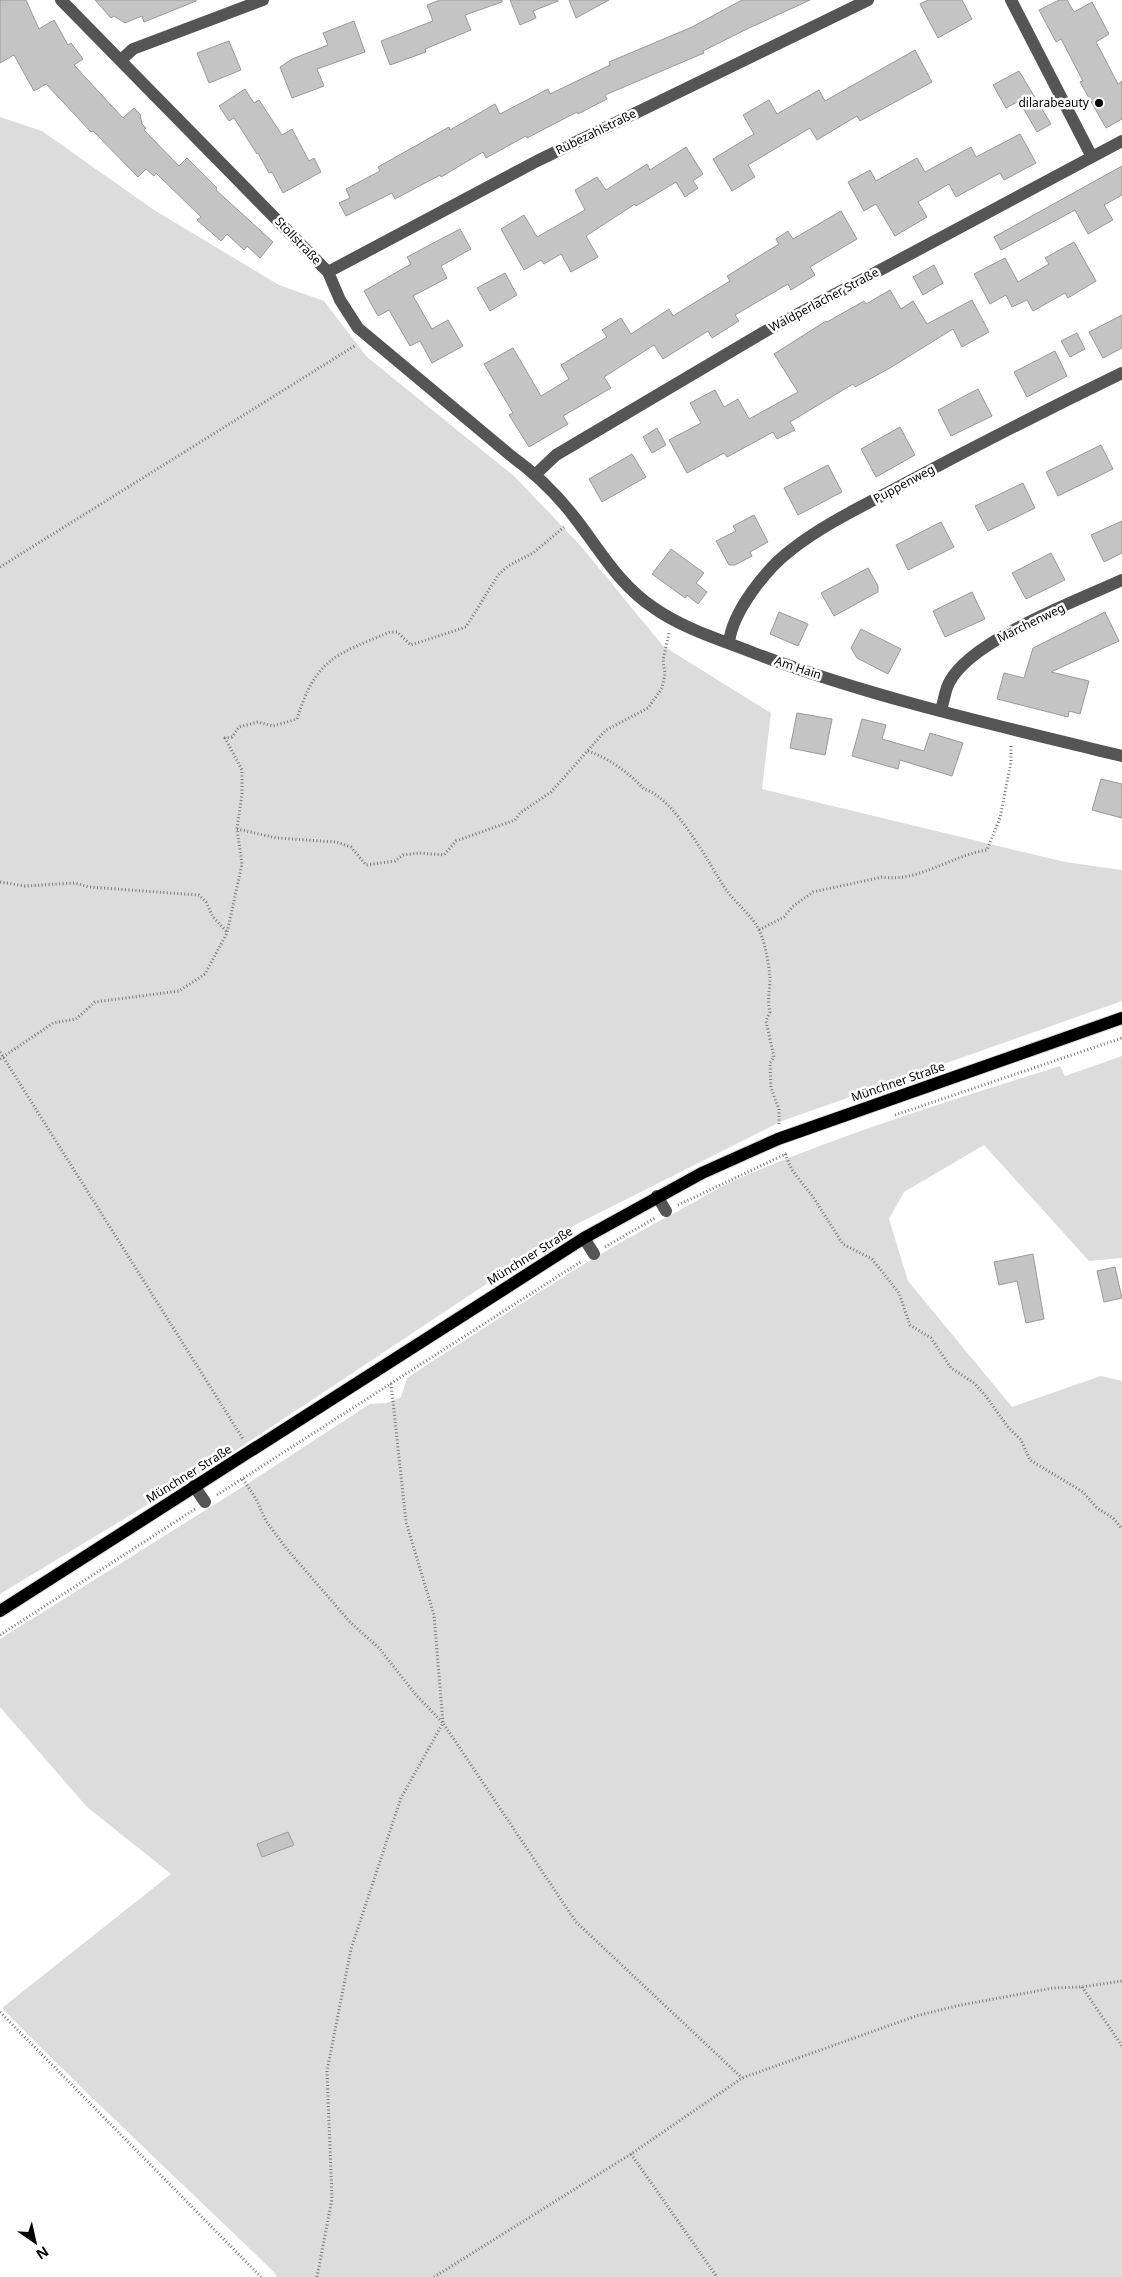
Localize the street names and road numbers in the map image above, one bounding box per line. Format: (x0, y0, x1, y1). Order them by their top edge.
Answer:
street label: Rübezahlstraße (553, 105, 639, 158)
street label: Stollstraße (271, 213, 326, 268)
street label: Waldperlacher Straße (766, 263, 882, 336)
street label: Puppenweg (870, 460, 937, 507)
street label: Märchenweg (994, 599, 1067, 646)
street label: Am Hain (773, 652, 824, 683)
street label: Münchner Straße (849, 1057, 947, 1105)
street label: Münchner Straße (484, 1222, 576, 1289)
street label: Münchner Straße (143, 1440, 235, 1507)

